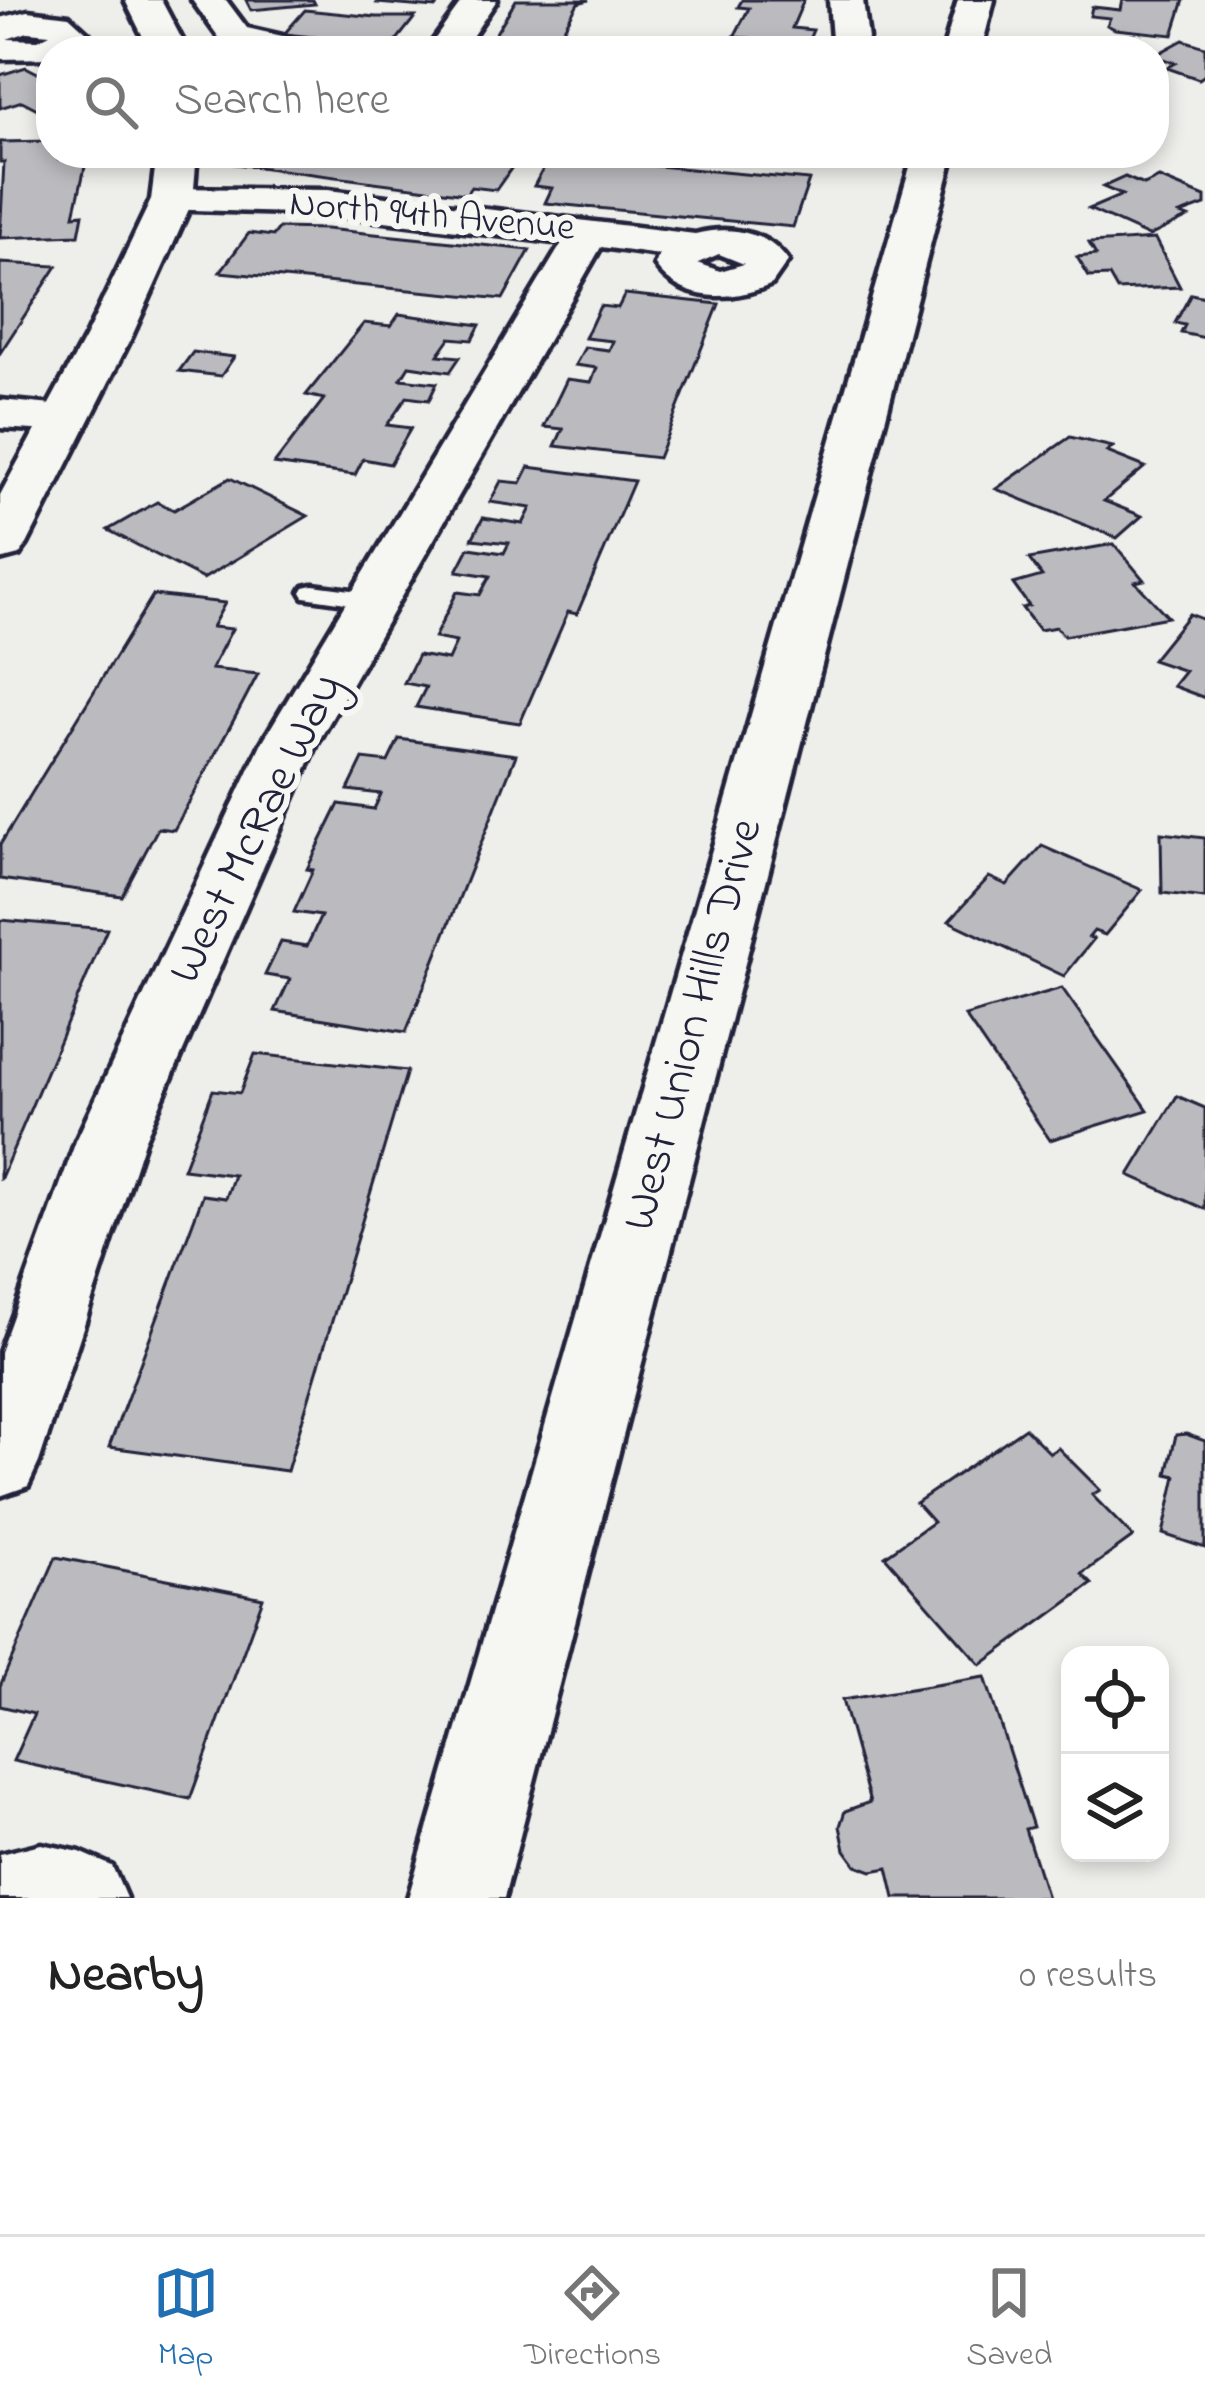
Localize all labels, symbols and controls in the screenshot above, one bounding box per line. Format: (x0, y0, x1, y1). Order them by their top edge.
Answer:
search box (36, 36, 1169, 168)
icon: search (78, 69, 144, 135)
text: Search here (174, 69, 390, 135)
street label: North 94th Avenue (287, 176, 577, 258)
street label: West McRae Way (152, 662, 362, 996)
street label: West Union Hills Drive (605, 811, 783, 1239)
map controls (1061, 1646, 1169, 1862)
button: locate (1061, 1646, 1169, 1754)
button: layers (1061, 1754, 1169, 1862)
text: Nearby (48, 1939, 204, 2014)
text: 0 results (1019, 1948, 1157, 2005)
tab: Map (153, 2260, 219, 2380)
tab: Directions (524, 2260, 661, 2380)
tab: Saved (966, 2260, 1052, 2380)

